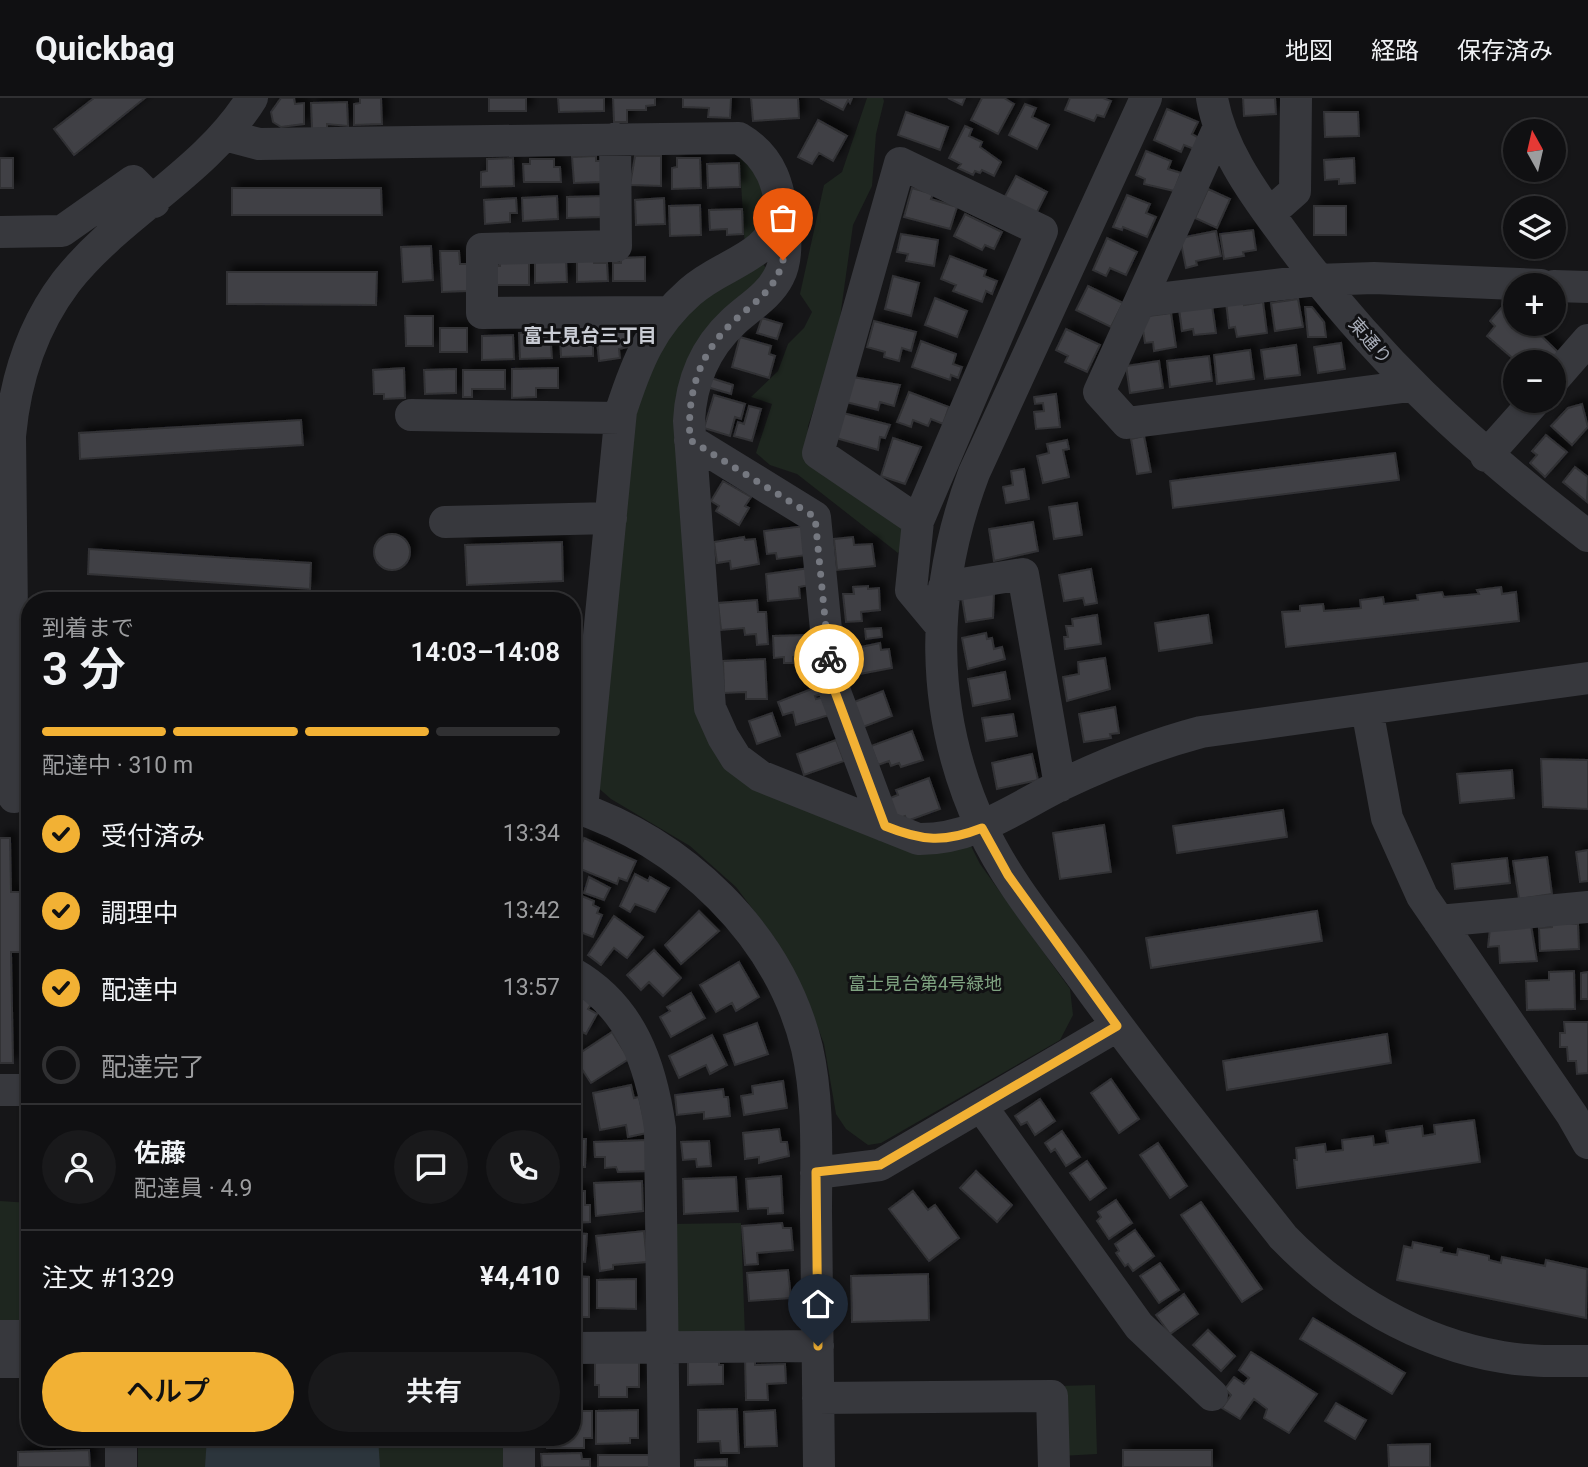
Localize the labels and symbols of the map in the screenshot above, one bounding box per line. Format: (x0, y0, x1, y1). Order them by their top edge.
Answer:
north arrow (1503, 119, 1566, 182)
pin (753, 188, 813, 260)
street label: 東通り (1345, 313, 1396, 368)
district label: 富士見台三丁目 (523, 324, 657, 347)
courier (794, 624, 864, 694)
park label: 富士見台第4号緑地 (848, 973, 1002, 994)
pin (788, 1274, 848, 1346)

